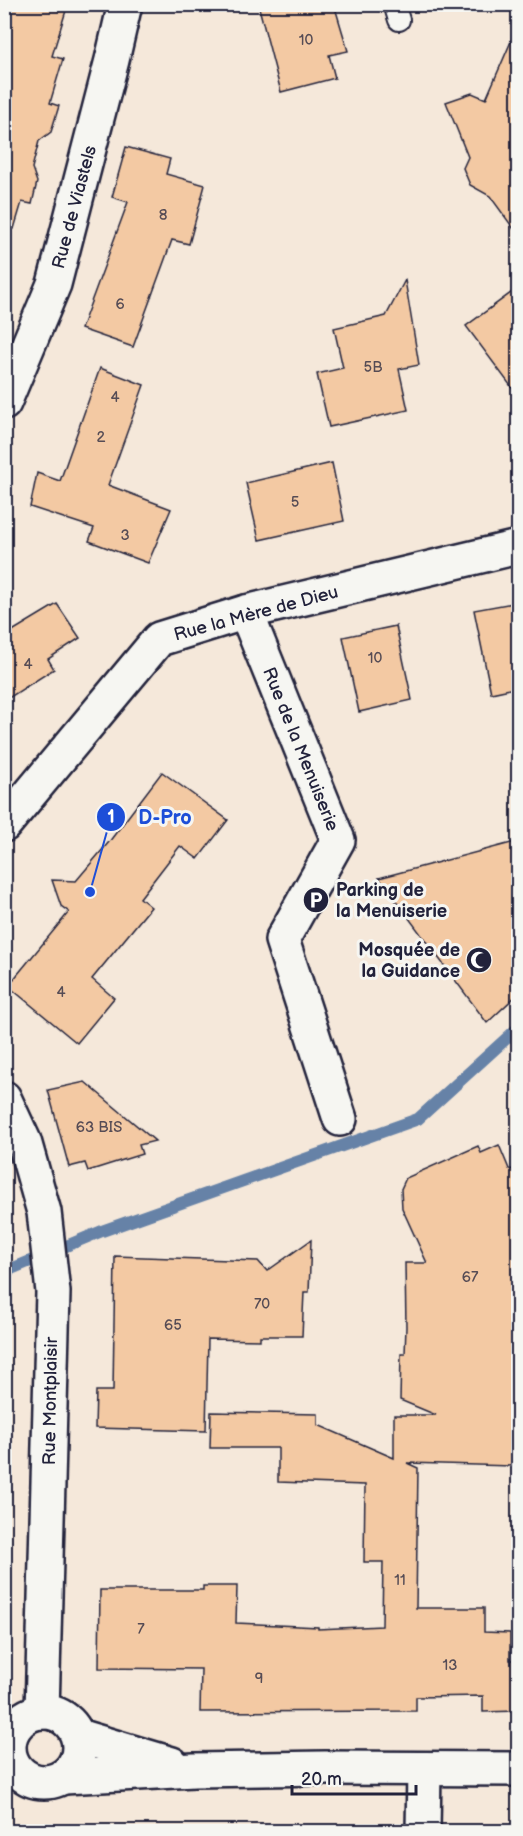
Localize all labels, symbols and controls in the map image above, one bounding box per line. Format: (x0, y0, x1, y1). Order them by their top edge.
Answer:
house number: 10 (299, 31, 313, 50)
street label: Rue de Viastels (48, 143, 101, 271)
house number: 8 (159, 206, 168, 225)
house number: 6 (115, 295, 125, 314)
house number: 5B (364, 358, 382, 377)
house number: 4 (110, 388, 120, 407)
house number: 2 (97, 428, 106, 447)
house number: 5 (291, 493, 299, 512)
house number: 3 (120, 526, 130, 545)
street label: Rue la Mère de Dieu (172, 581, 341, 646)
house number: 10 (368, 649, 382, 668)
house number: 4 (23, 655, 33, 674)
street label: Rue de la Menuiserie (258, 664, 343, 834)
callout: D-Pro (96, 798, 204, 836)
text: D-Pro (138, 806, 192, 830)
text: 1 (107, 807, 115, 828)
place label: Parking de la Menuiserie (336, 880, 447, 922)
parking icon: Parking de la Menuiserie (301, 885, 331, 915)
place label: Mosquée de la Guidance (358, 940, 460, 982)
mosque icon: Mosquée de la Guidance (464, 945, 494, 975)
house number: 4 (56, 983, 66, 1002)
house number: 63 BIS (76, 1118, 122, 1137)
house number: 67 (462, 1268, 479, 1287)
house number: 70 (254, 1295, 270, 1314)
house number: 65 (164, 1316, 182, 1335)
street label: Rue Montplaisir (39, 1336, 62, 1465)
house number: 11 (394, 1571, 406, 1590)
house number: 7 (137, 1620, 145, 1639)
house number: 13 (442, 1656, 458, 1675)
house number: 9 (255, 1669, 263, 1688)
scale bar (292, 1758, 416, 1796)
text: 20 m (301, 1769, 342, 1790)

